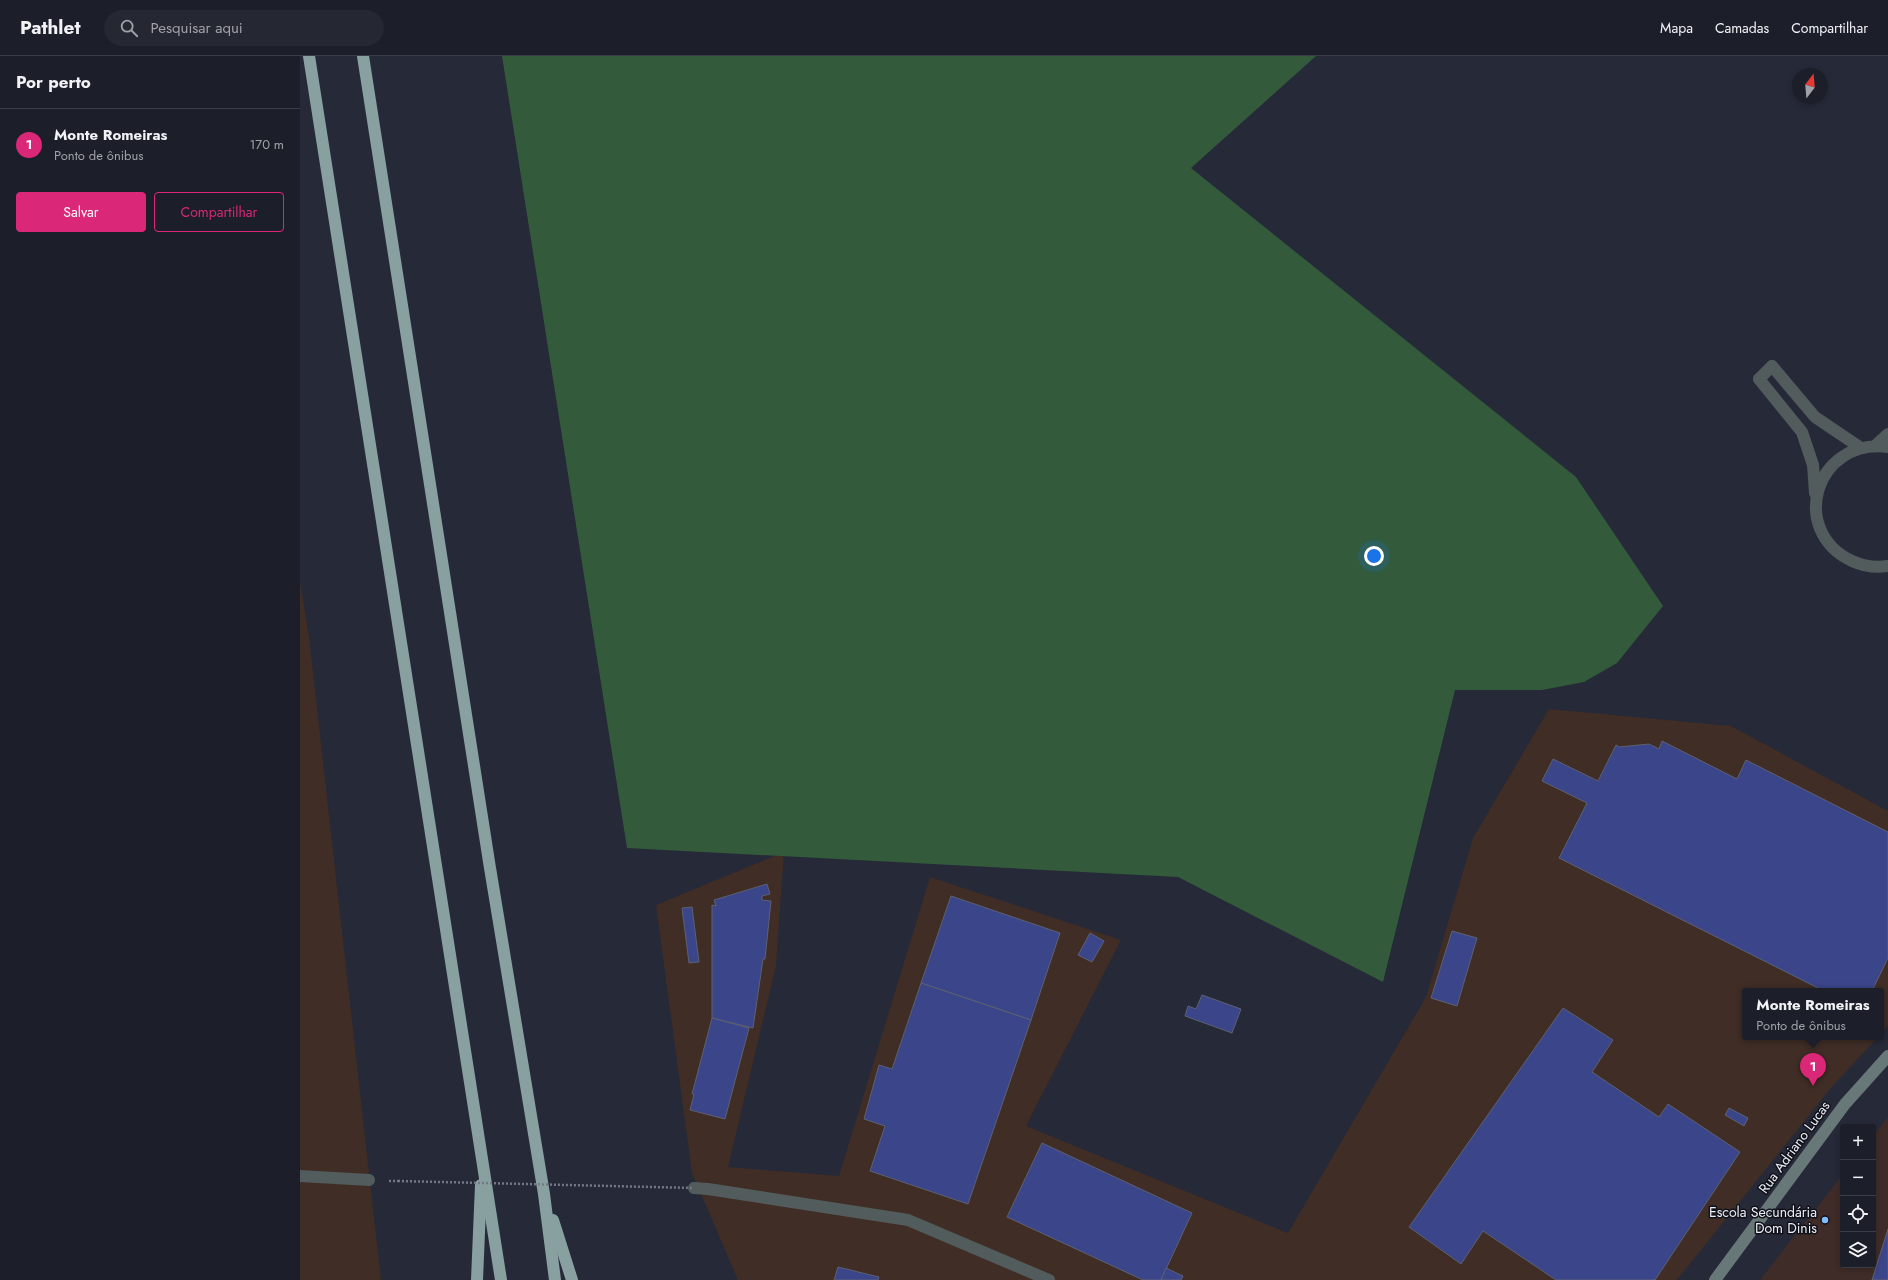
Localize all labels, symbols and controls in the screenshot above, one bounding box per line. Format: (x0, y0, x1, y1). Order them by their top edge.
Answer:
search box (104, 10, 384, 46)
text: Pathlet (20, 14, 80, 41)
icon: search (118, 17, 140, 39)
text: Pesquisar aqui (150, 17, 243, 39)
text: Mapa (1660, 18, 1693, 38)
text: Camadas (1715, 18, 1769, 38)
text: Compartilhar (1791, 18, 1868, 38)
north arrow (1792, 68, 1828, 104)
text: Por perto (16, 70, 91, 94)
text: Monte Romeiras (54, 124, 167, 146)
text: 1 (26, 135, 32, 154)
text: 170 m (249, 135, 284, 154)
text: Ponto de ônibus (54, 146, 144, 165)
button: Salvar (16, 192, 146, 232)
button: Compartilhar (154, 192, 284, 232)
your location (1364, 546, 1384, 566)
popup (1742, 988, 1884, 1040)
text: Monte Romeiras (1756, 994, 1870, 1016)
text: Ponto de ônibus (1756, 1016, 1846, 1035)
pin: 1 (1800, 1053, 1826, 1086)
street label: Rua Adriano Lucas (1754, 1096, 1835, 1197)
map controls (1840, 1124, 1876, 1268)
button: + (1840, 1124, 1876, 1160)
button: − (1840, 1160, 1876, 1196)
button: locate (1840, 1196, 1876, 1232)
place label: Escola Secundária Dom Dinis (1709, 1202, 1817, 1238)
marker: Escola Secundária Dom Dinis (1820, 1215, 1830, 1225)
button: layers (1840, 1232, 1876, 1268)

